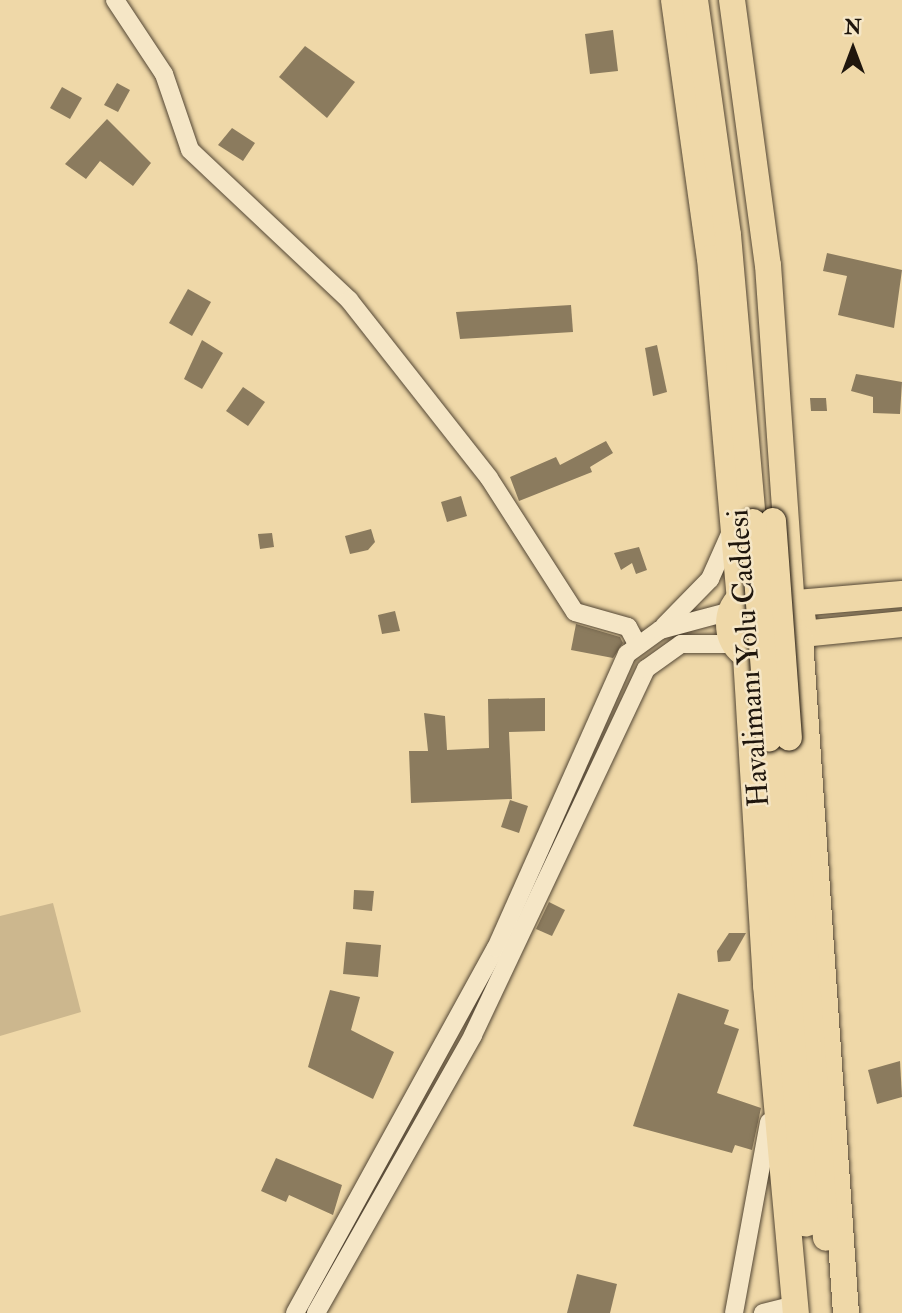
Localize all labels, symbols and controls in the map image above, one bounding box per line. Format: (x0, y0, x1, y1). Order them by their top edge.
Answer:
north arrow (818, 14, 888, 84)
text: N (844, 16, 862, 40)
street label: Havalimanı Yolu Caddesi (721, 508, 777, 808)

